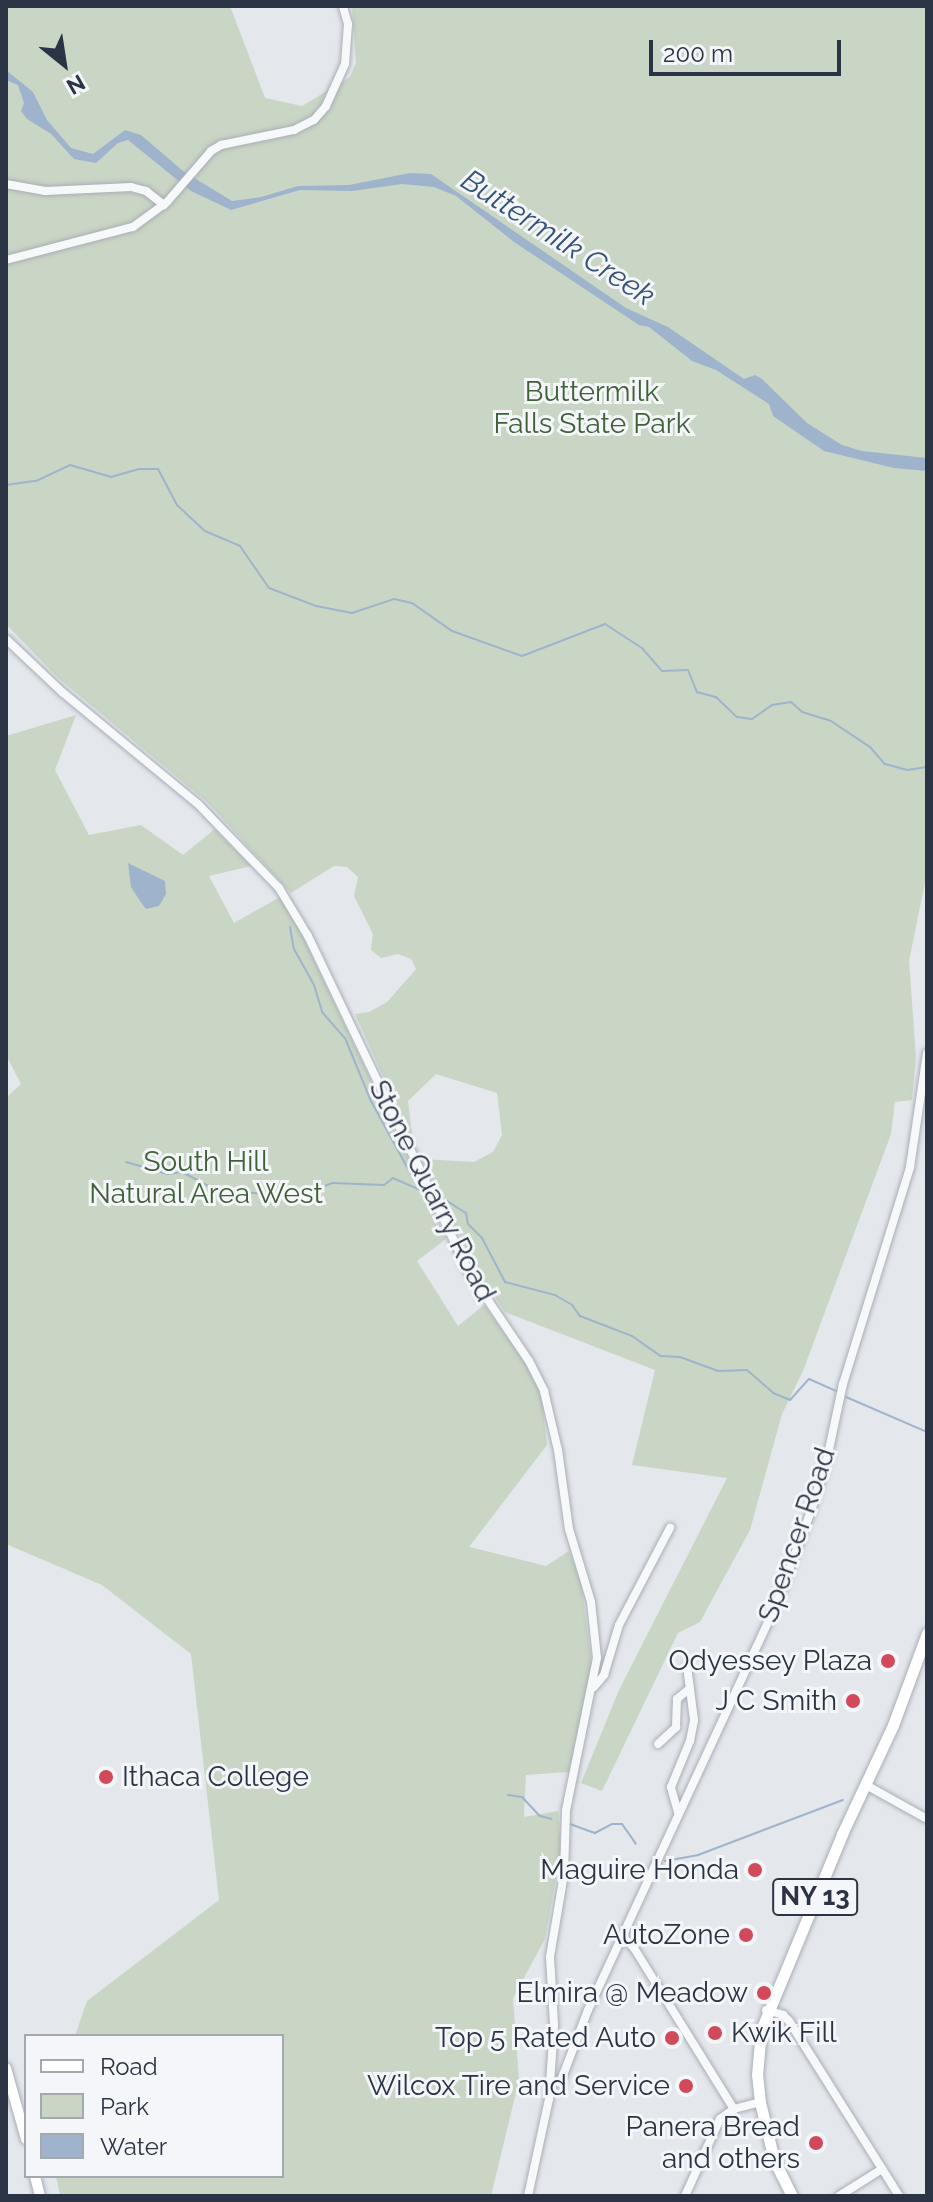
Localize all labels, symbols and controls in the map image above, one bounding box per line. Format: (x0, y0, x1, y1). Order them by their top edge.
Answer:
north arrow (24, 24, 104, 104)
scale bar (653, 24, 845, 74)
text: 200 m (663, 39, 733, 68)
text: N (62, 69, 90, 100)
water label: Buttermilk Creek (455, 162, 661, 314)
park label: Buttermilk Falls State Park (494, 375, 690, 441)
street label: Stone Quarry Road (362, 1074, 502, 1308)
park label: South Hill Natural Area West (88, 1145, 324, 1211)
street label: Spencer Road (751, 1443, 843, 1627)
place label: Odyessey Plaza (668, 1644, 872, 1678)
marker: Odyessey Plaza (879, 1652, 897, 1670)
place label: J C Smith (716, 1684, 837, 1718)
marker: J C Smith (844, 1692, 862, 1710)
place label: Ithaca College (122, 1760, 309, 1794)
marker: Ithaca College (97, 1768, 115, 1786)
place label: Maguire Honda (540, 1853, 739, 1887)
marker: Maguire Honda (746, 1861, 764, 1879)
road number: NY 13 (771, 1875, 859, 1919)
place label: AutoZone (603, 1918, 730, 1952)
marker: AutoZone (737, 1926, 755, 1944)
place label: Elmira @ Meadow (516, 1976, 748, 2010)
marker: Elmira @ Meadow (755, 1984, 773, 2002)
place label: Kwik Fill (731, 2016, 837, 2050)
place label: Top 5 Rated Auto (434, 2021, 656, 2055)
marker: Kwik Fill (706, 2024, 724, 2042)
marker: Top 5 Rated Auto (663, 2029, 681, 2047)
legend (24, 2034, 284, 2178)
text: Road (100, 2052, 158, 2081)
place label: Wilcox Tire and Service (366, 2069, 670, 2103)
marker: Wilcox Tire and Service (677, 2077, 695, 2095)
text: Park (100, 2092, 149, 2121)
place label: Panera Bread and others (625, 2110, 800, 2176)
text: Water (100, 2132, 167, 2161)
marker: Panera Bread and others (807, 2134, 825, 2152)

